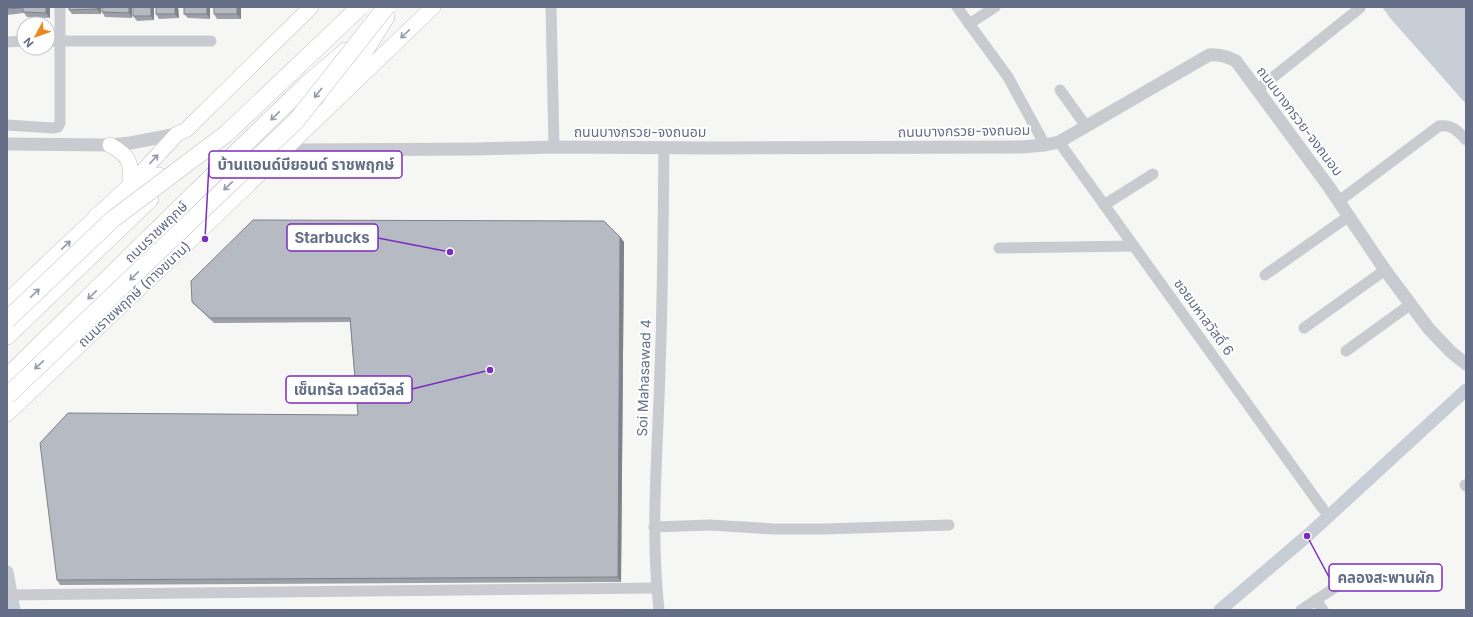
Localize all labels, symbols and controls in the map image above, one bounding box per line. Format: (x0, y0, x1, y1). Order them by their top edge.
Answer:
north arrow (16, 16, 56, 56)
one-way arrow (400, 29, 410, 39)
text: N (20, 35, 36, 50)
street label: ถนนบางกรวย-จงถนอม (1254, 63, 1347, 179)
one-way arrow (314, 87, 322, 98)
one-way arrow (270, 111, 280, 121)
street label: ถนนบางกรวย-จงถนอม (897, 121, 1030, 140)
street label: ถนนบางกรวย-จงถนอม (574, 123, 706, 140)
callout: บ้านแอนด์บียอนด์ ราชพฤกษ์ (209, 151, 402, 178)
one-way arrow (150, 153, 159, 164)
text: บ้านแอนด์บียอนด์ ราชพฤกษ์ (218, 155, 394, 174)
one-way arrow (223, 181, 233, 191)
street label: ถนนราชพฤกษ์ (120, 197, 191, 266)
callout: Starbucks (287, 224, 378, 251)
text: Starbucks (294, 228, 370, 247)
street label: ถนนราชพฤกษ์ (ทางขนาน) (74, 237, 193, 350)
one-way arrow (61, 241, 71, 250)
one-way arrow (129, 271, 139, 280)
street label: ซอยมหาสวัสดิ์ 6 (1171, 275, 1238, 358)
one-way arrow (30, 288, 40, 298)
one-way arrow (87, 290, 97, 300)
street label: Soi Mahasawad 4 (633, 319, 654, 437)
one-way arrow (35, 360, 45, 369)
callout: เซ็นทรัล เวสต์วิลล์ (286, 376, 412, 403)
text: เซ็นทรัล เวสต์วิลล์ (294, 380, 404, 399)
callout: คลองสะพานผัก (1329, 564, 1442, 591)
text: คลองสะพานผัก (1337, 568, 1435, 587)

